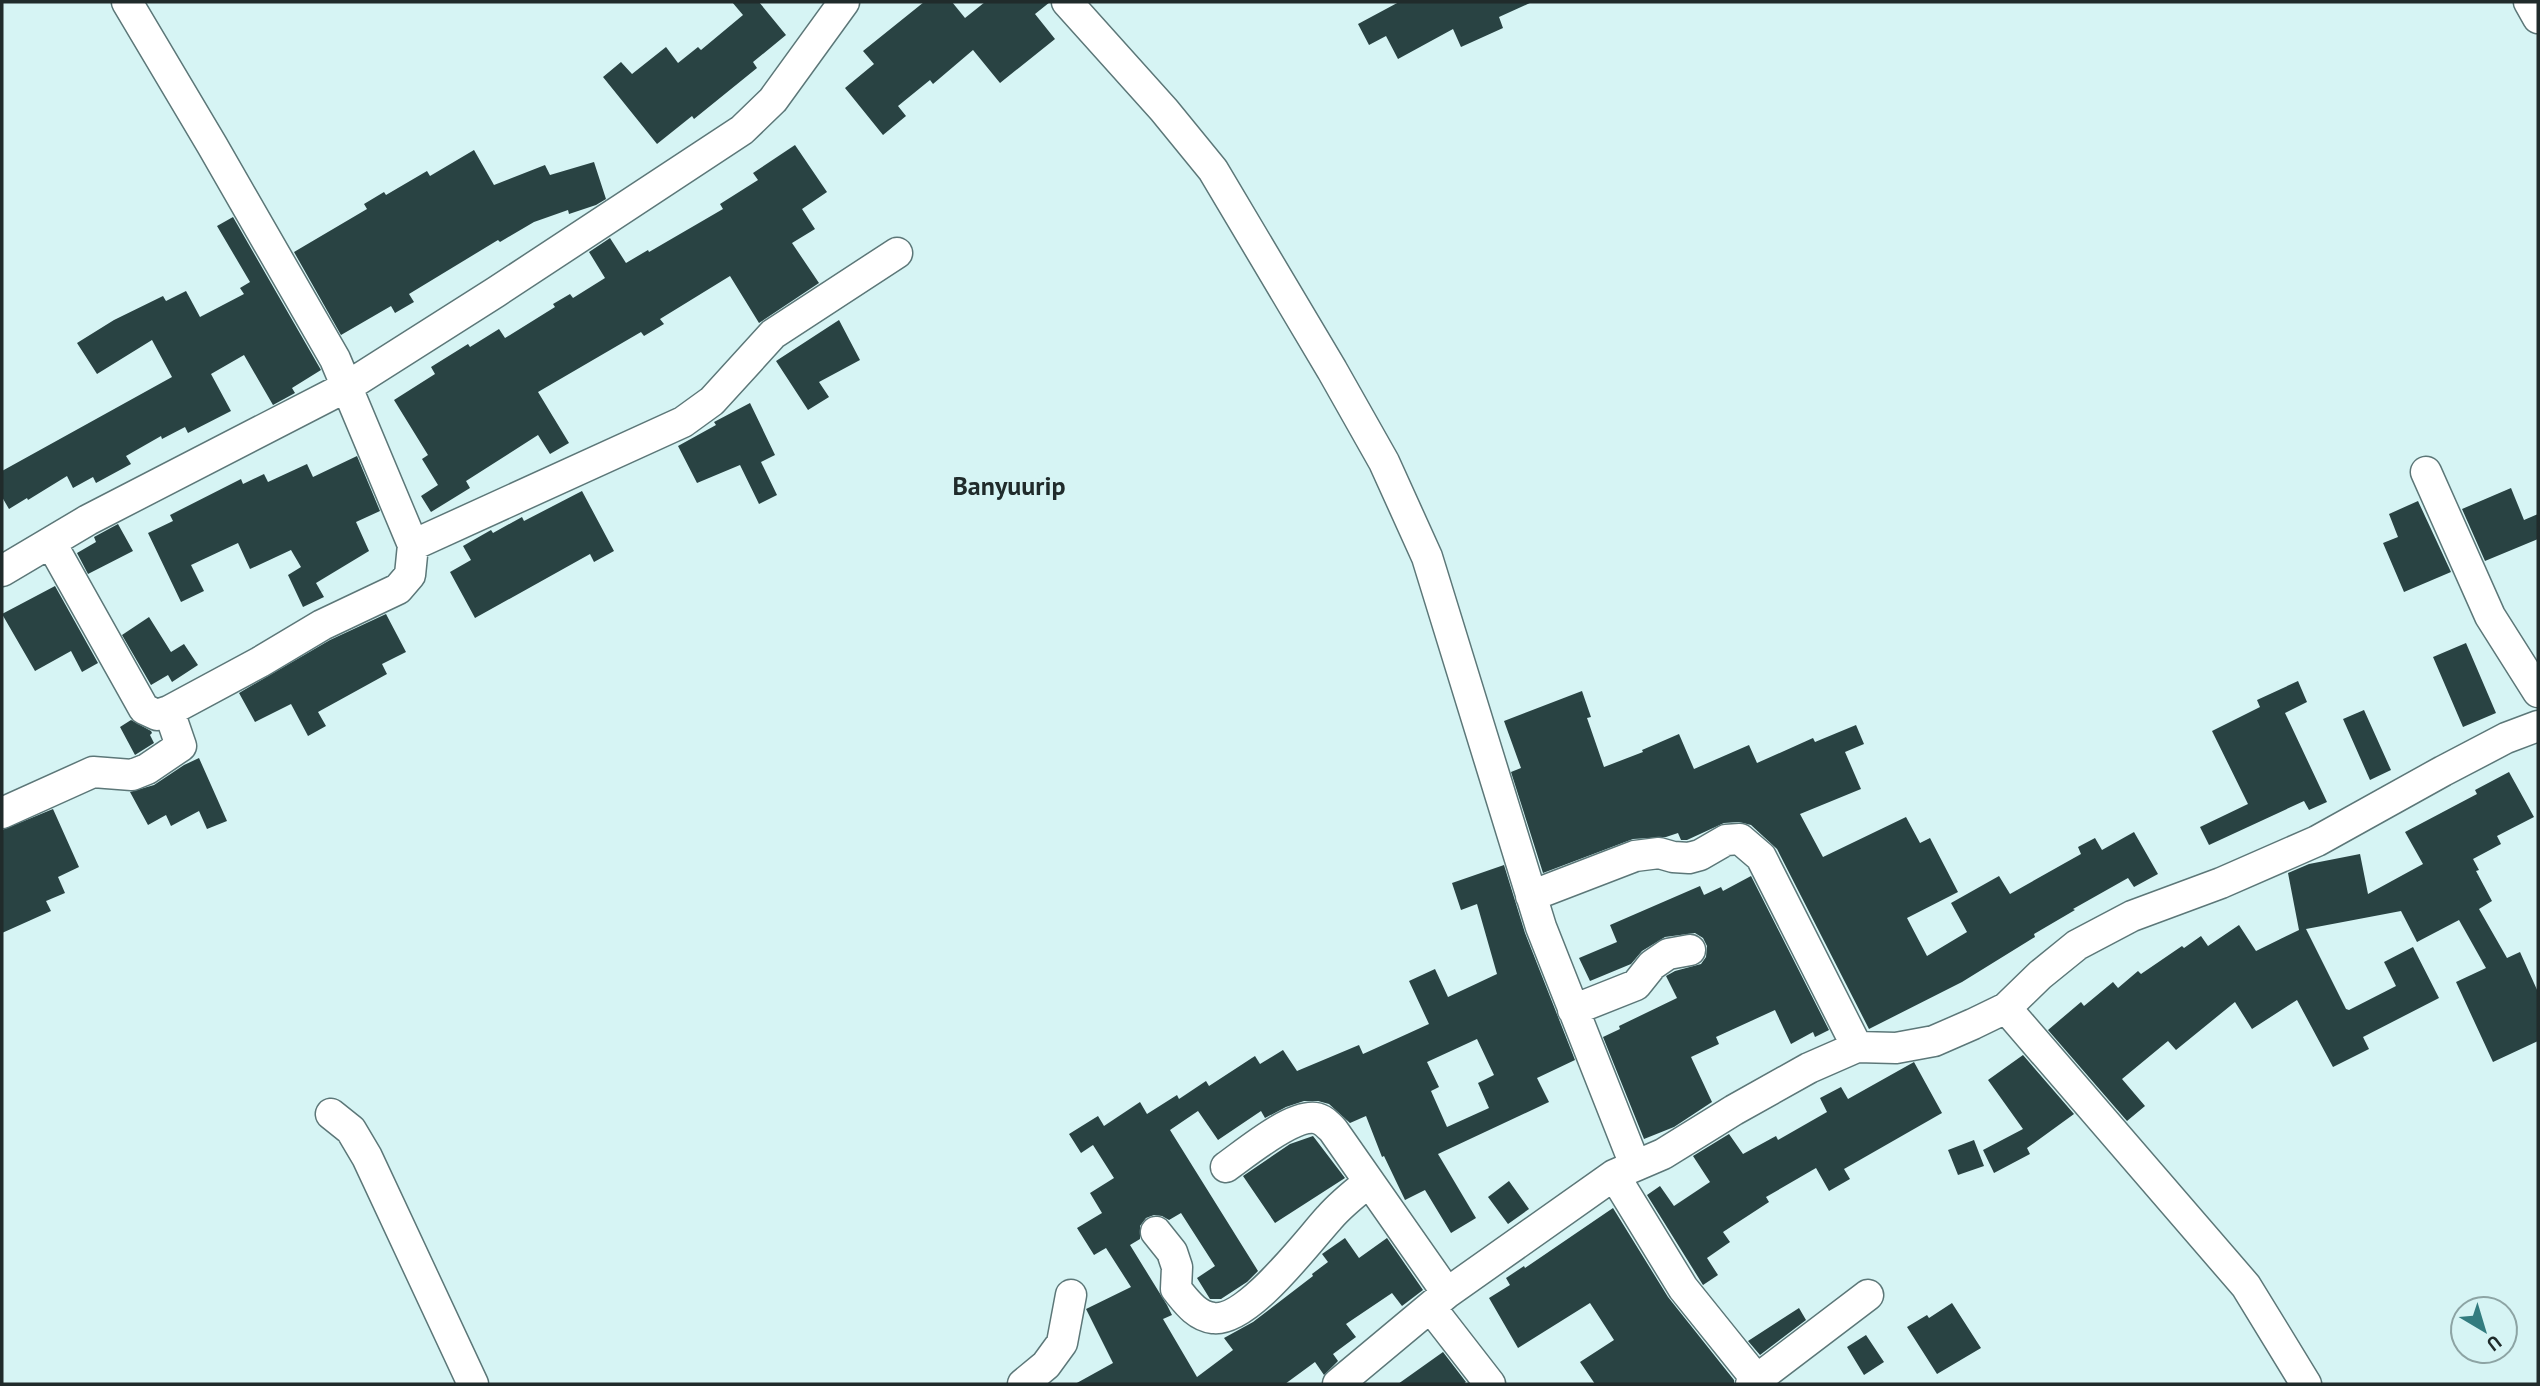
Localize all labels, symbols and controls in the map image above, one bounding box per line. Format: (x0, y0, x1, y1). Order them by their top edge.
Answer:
district label: Banyuurip (953, 469, 1066, 502)
north arrow (2449, 1295, 2519, 1365)
text: U (2482, 1330, 2507, 1357)

